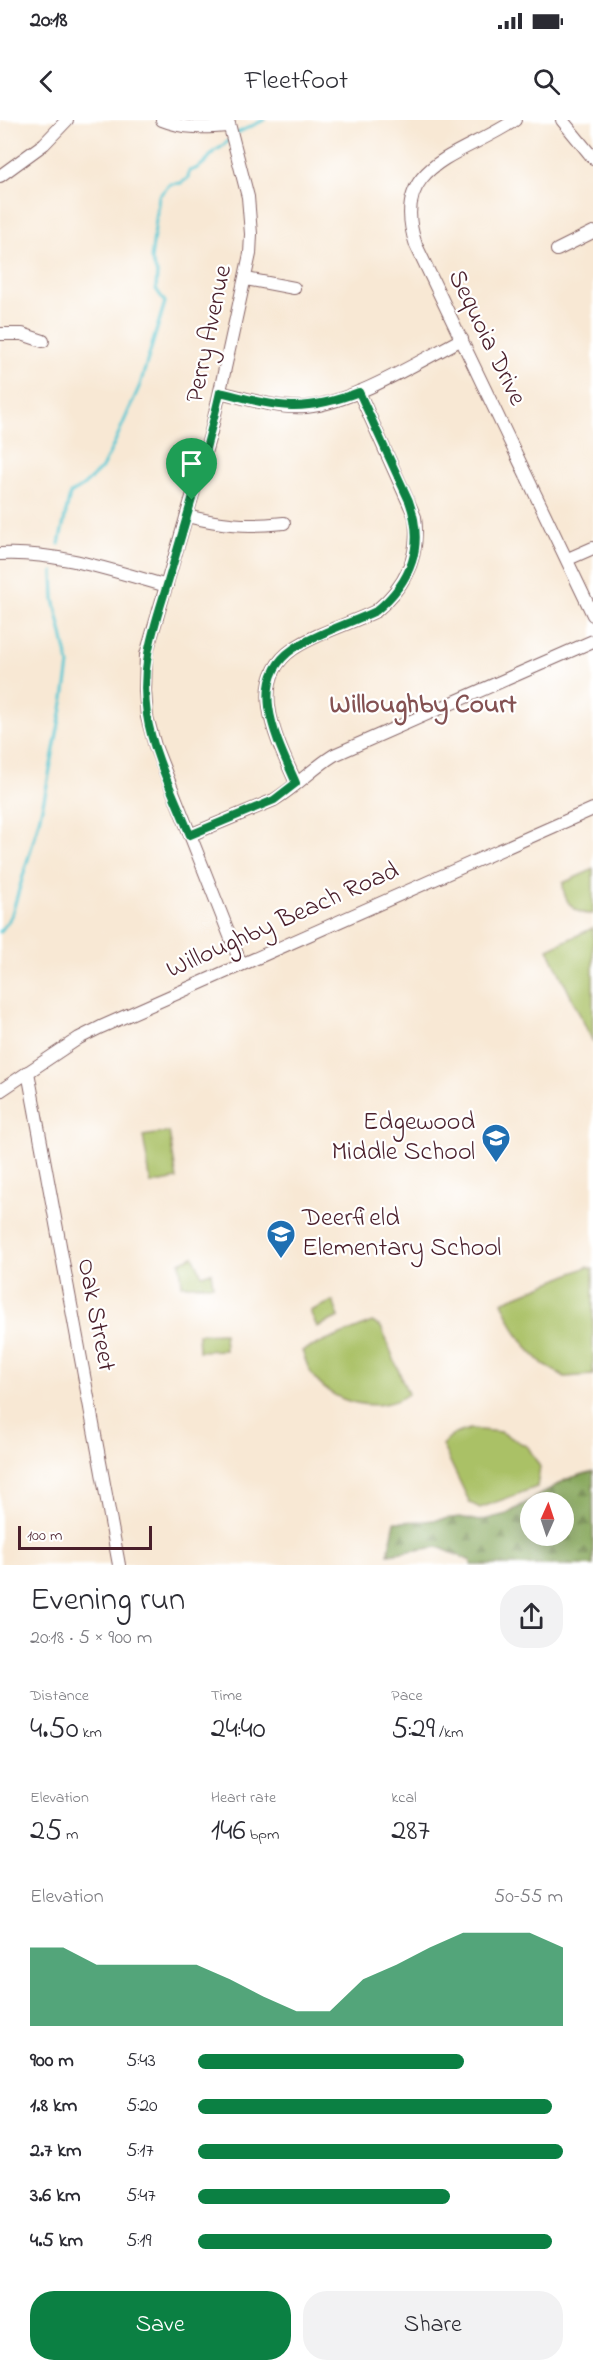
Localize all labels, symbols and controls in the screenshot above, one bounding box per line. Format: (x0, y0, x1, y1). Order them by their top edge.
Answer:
text: 20:18 (30, 5, 68, 37)
text: Fleetfoot (245, 62, 348, 101)
icon: back (30, 65, 63, 98)
icon: search (530, 65, 563, 98)
street label: Perry Avenue (177, 261, 243, 406)
street label: Sequoia Drive (437, 264, 535, 413)
pin (166, 438, 217, 500)
icon: arrive (175, 447, 208, 480)
district label: Willoughby Court (329, 686, 518, 726)
street label: Willoughby Beach Road (161, 852, 406, 989)
place label: Edgewood Middle School (332, 1104, 475, 1172)
school or university icon: Edgewood Middle School (480, 1122, 512, 1164)
place label: Deerfield Elementary School (301, 1200, 501, 1268)
school or university icon: Deerfield Elementary School (265, 1218, 297, 1260)
street label: Oak Street (65, 1255, 125, 1375)
north arrow (520, 1492, 574, 1546)
map controls (520, 1492, 574, 1546)
scale bar (18, 1523, 152, 1550)
text: 100 m (27, 1524, 62, 1548)
text: Evening run (30, 1577, 185, 1625)
button: share (500, 1585, 563, 1648)
text: 20:18 · 5 × 900 m (30, 1624, 152, 1653)
text: Distance (30, 1684, 89, 1708)
text: Time (211, 1684, 242, 1708)
text: Pace (391, 1684, 423, 1708)
text: 4.50 (30, 1708, 79, 1752)
text: 24:40 (211, 1708, 266, 1752)
text: 5:29 (391, 1708, 435, 1752)
text: km (79, 1721, 102, 1745)
text: /km (435, 1721, 463, 1745)
text: Elevation (30, 1786, 89, 1810)
text: Heart rate (211, 1786, 276, 1810)
text: kcal (391, 1786, 417, 1810)
text: 25 (30, 1810, 62, 1854)
text: 146 (211, 1810, 246, 1854)
text: 287 (391, 1810, 430, 1854)
text: m (62, 1823, 79, 1847)
text: bpm (246, 1823, 279, 1847)
text: Elevation (30, 1883, 104, 1912)
text: 50–55 m (494, 1883, 563, 1912)
text: 900 m (30, 2047, 74, 2076)
text: 5:43 (126, 2047, 156, 2076)
text: 1.8 km (30, 2092, 77, 2121)
text: 5:20 (126, 2092, 158, 2121)
text: 2.7 km (30, 2137, 82, 2166)
text: 5:17 (126, 2137, 154, 2166)
text: 3.6 km (30, 2182, 80, 2211)
text: 5:47 (126, 2182, 156, 2211)
text: 4.5 km (30, 2227, 83, 2256)
text: 5:19 (126, 2227, 152, 2256)
button: Save (30, 2291, 291, 2360)
button: Share (303, 2291, 563, 2360)

